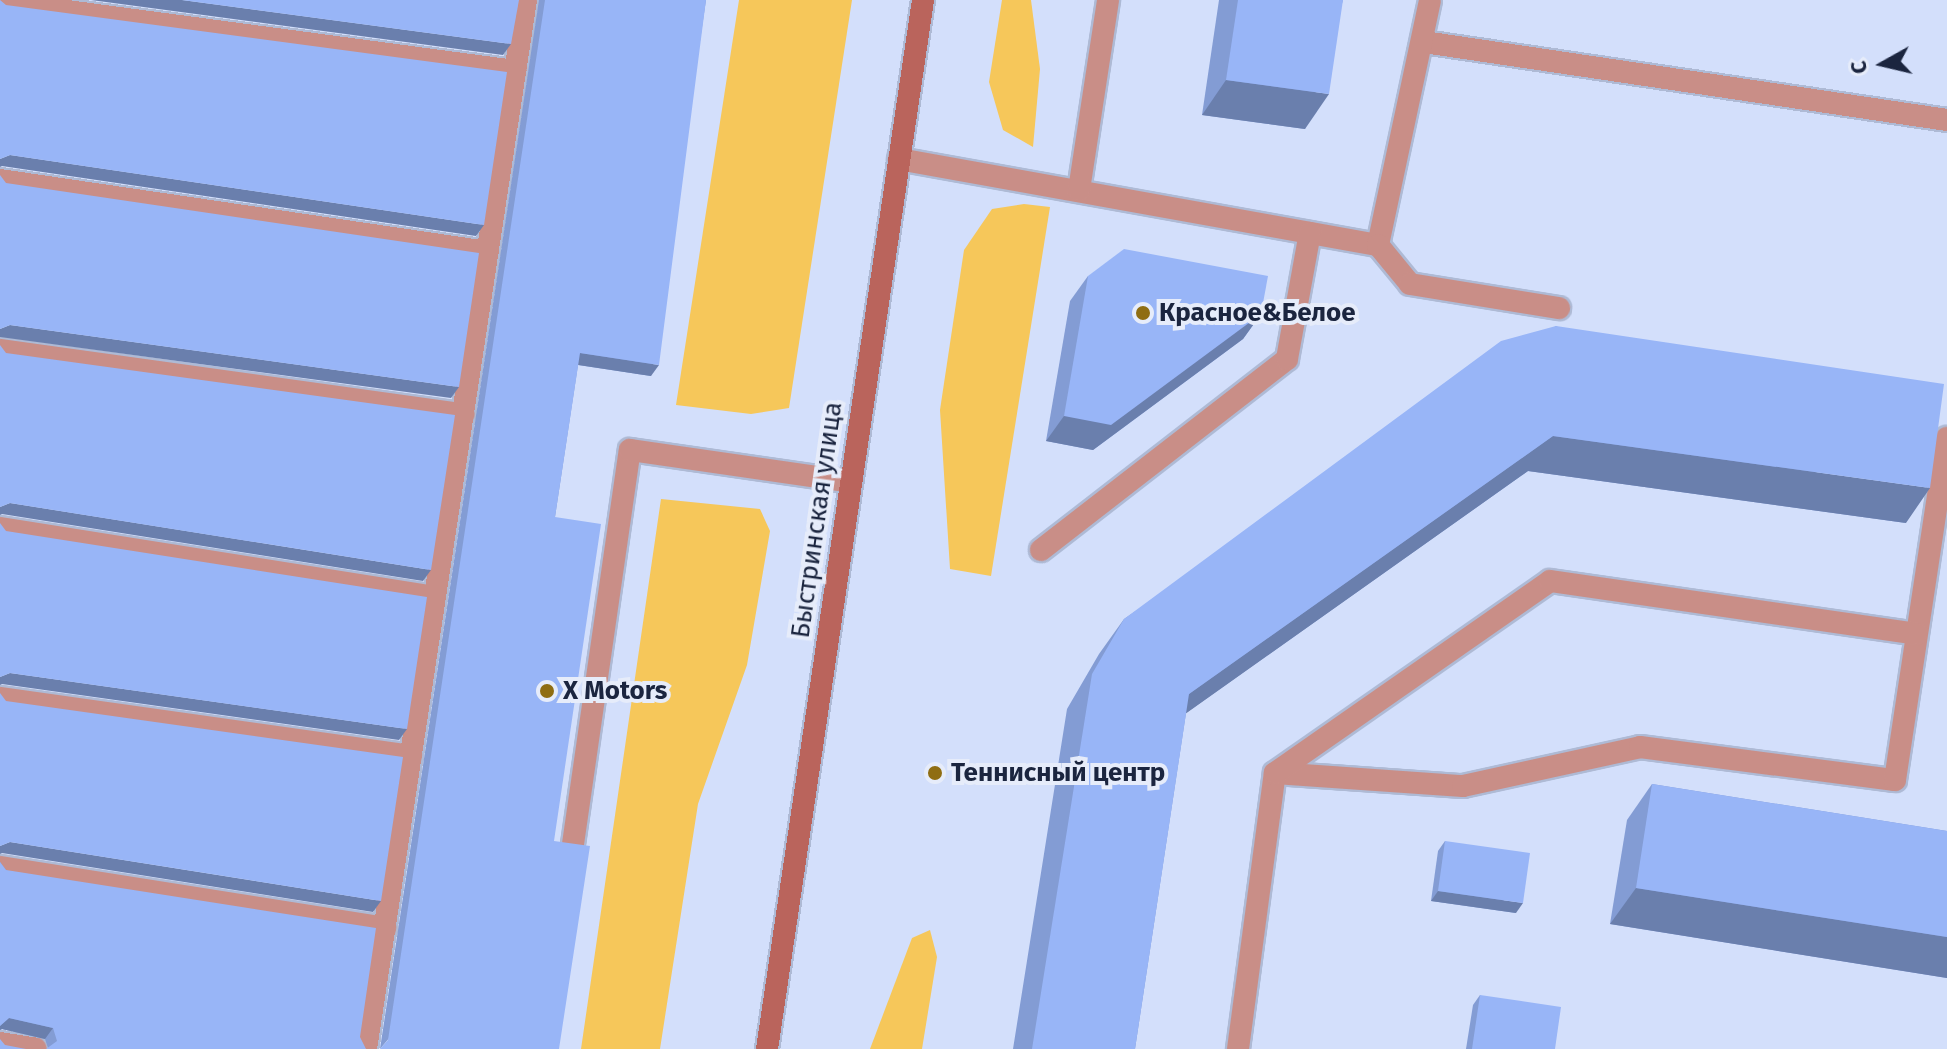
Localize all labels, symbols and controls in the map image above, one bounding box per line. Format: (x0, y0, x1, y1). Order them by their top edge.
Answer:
north arrow (1843, 24, 1923, 104)
text: С (1844, 59, 1873, 76)
place label: Красное&Белое (1159, 297, 1356, 329)
marker: Красное&Белое (1134, 304, 1152, 322)
street label: Быстринская улица (785, 400, 849, 640)
place label: X Motors (563, 675, 667, 707)
marker: X Motors (538, 682, 556, 700)
place label: Теннисный центр (951, 757, 1165, 789)
marker: Теннисный центр (926, 764, 944, 782)

